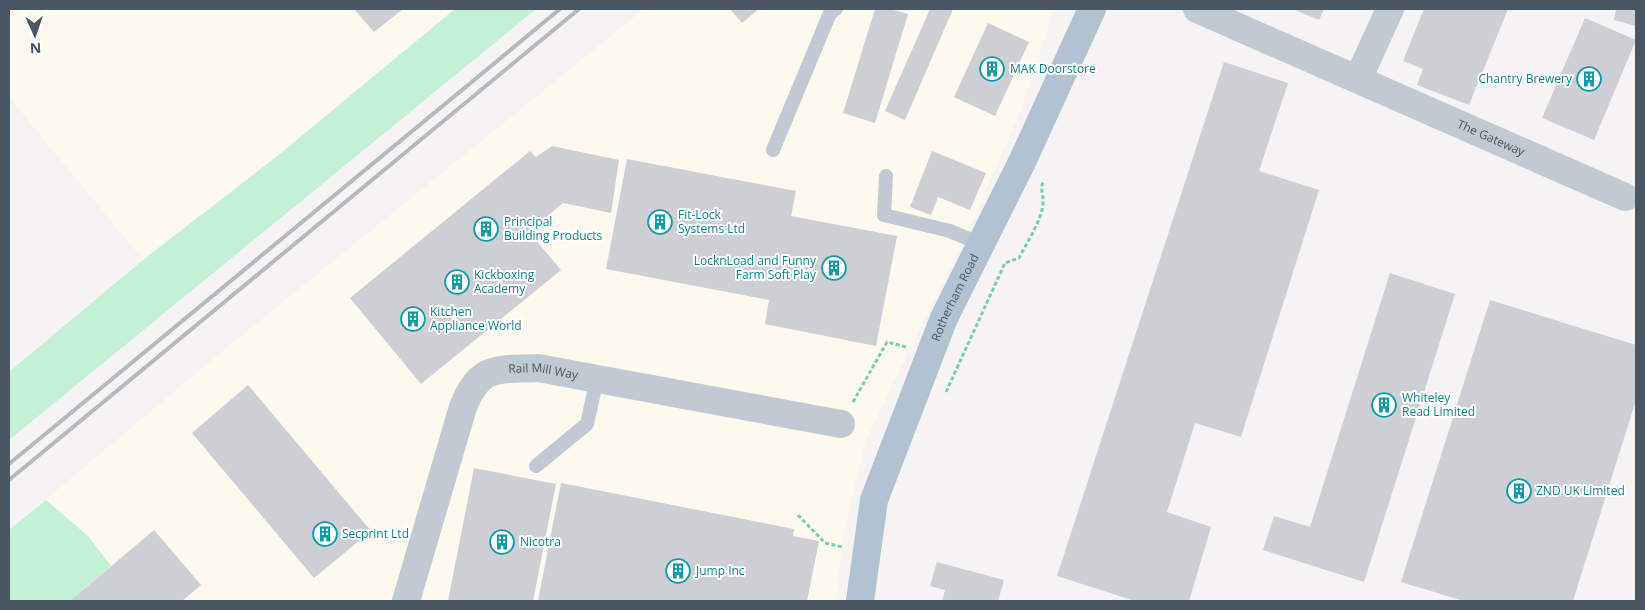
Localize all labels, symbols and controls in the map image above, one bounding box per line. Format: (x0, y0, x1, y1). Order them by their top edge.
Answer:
north arrow (10, 10, 60, 60)
text: N (30, 39, 42, 58)
building icon: MAK Doorstore (979, 56, 1005, 82)
place label: MAK Doorstore (1010, 60, 1096, 77)
building icon: Chantry Brewery (1576, 66, 1602, 92)
place label: Chantry Brewery (1478, 70, 1573, 87)
street label: The Gateway (1455, 115, 1529, 160)
place label: Fit-Lock Systems Ltd (678, 206, 745, 237)
building icon: Fit-Lock Systems Ltd (647, 209, 673, 235)
place label: Principal Building Products (504, 213, 603, 244)
building icon: Principal Building Products (473, 216, 499, 242)
street label: Rotherham Road (927, 251, 983, 344)
place label: LocknLoad and Funny Farm Soft Play (694, 252, 817, 283)
building icon: LocknLoad and Funny Farm Soft Play (821, 255, 847, 281)
place label: Kickboxing Academy (474, 266, 535, 297)
building icon: Kickboxing Academy (444, 269, 470, 295)
place label: Kitchen Appliance World (430, 303, 522, 334)
building icon: Kitchen Appliance World (400, 306, 426, 332)
street label: Rail Mill Way (508, 359, 580, 383)
place label: Whiteley Read Limited (1402, 389, 1475, 420)
building icon: Whiteley Read Limited (1371, 392, 1397, 418)
building icon: ZND UK Limited (1506, 478, 1532, 504)
place label: ZND UK Limited (1536, 482, 1625, 499)
building icon: Secprint Ltd (312, 521, 338, 547)
place label: Secprint Ltd (342, 525, 409, 542)
building icon: Nicotra (489, 529, 515, 555)
place label: Nicotra (520, 533, 561, 550)
building icon: Jump Inc (665, 558, 691, 584)
place label: Jump Inc (695, 562, 745, 579)

